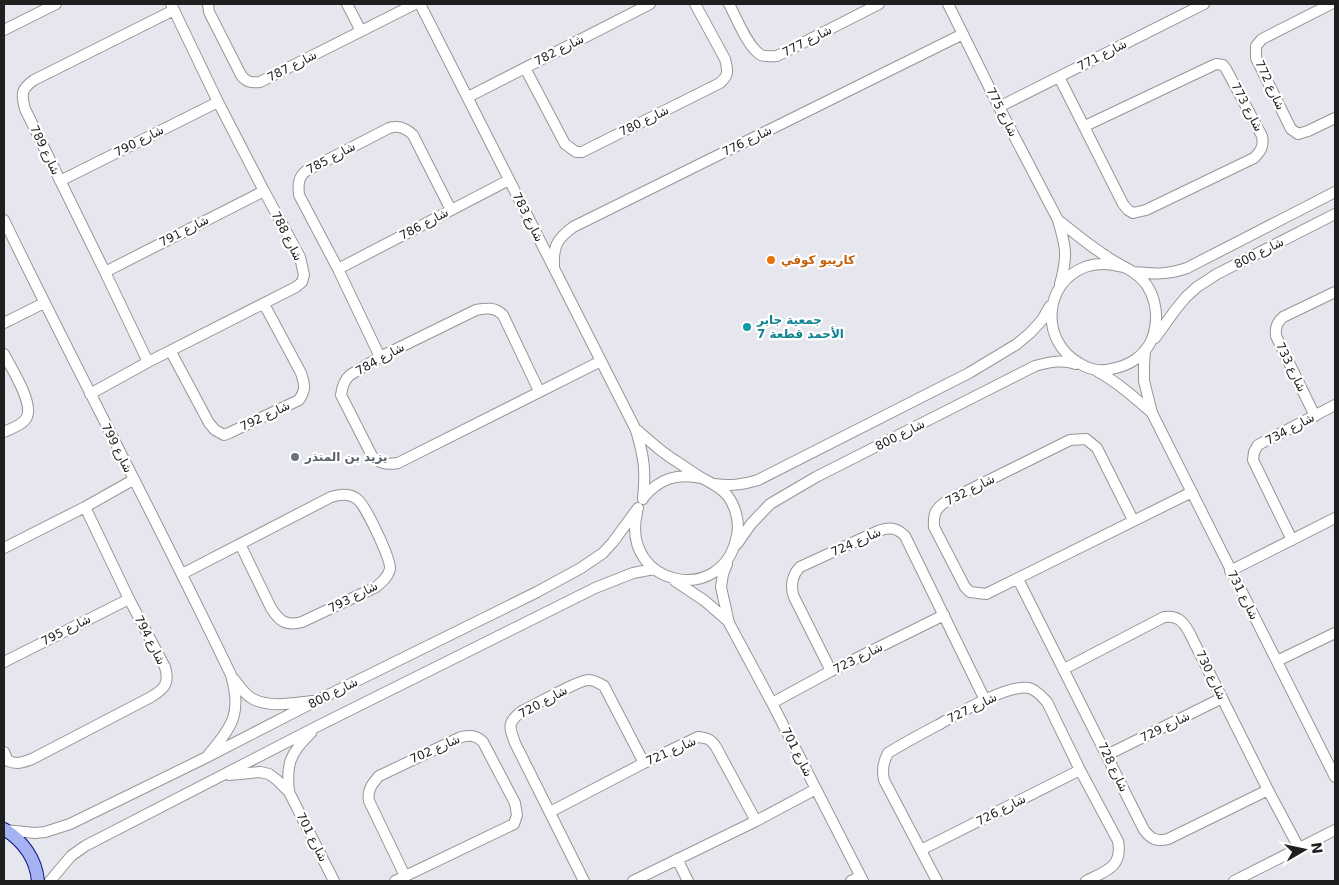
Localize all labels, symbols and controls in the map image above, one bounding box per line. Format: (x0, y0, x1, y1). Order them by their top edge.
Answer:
street label: شارع 777 (780, 23, 834, 60)
street label: شارع 782 (532, 32, 586, 69)
street label: شارع 771 (1075, 37, 1129, 74)
street label: شارع 787 (265, 48, 319, 85)
street label: شارع 772 (1251, 58, 1288, 113)
street label: شارع 773 (1227, 80, 1266, 134)
street label: شارع 775 (983, 85, 1020, 139)
street label: شارع 780 (617, 103, 672, 140)
street label: شارع 789 (26, 123, 63, 178)
street label: شارع 790 (112, 123, 166, 160)
street label: شارع 776 (720, 123, 775, 160)
street label: شارع 785 (304, 139, 358, 178)
street label: شارع 783 (509, 190, 546, 244)
street label: شارع 786 (397, 205, 451, 244)
street label: شارع 788 (268, 209, 305, 263)
street label: شارع 791 (157, 213, 211, 250)
street label: شارع 800 (1232, 235, 1286, 272)
place label: كاريبو كوفي (781, 253, 855, 268)
marker: كاريبو كوفي (765, 254, 777, 266)
place label: جمعية جابر الأحمد قطعة 7 (756, 313, 844, 341)
marker: جمعية جابر الأحمد قطعة 7 (741, 321, 753, 333)
street label: شارع 784 (353, 340, 407, 379)
street label: شارع 733 (1272, 340, 1309, 395)
street label: شارع 792 (238, 398, 293, 435)
street label: شارع 734 (1263, 410, 1317, 449)
street label: شارع 800 (873, 417, 927, 454)
street label: شارع 799 (98, 421, 135, 475)
place label: يزيد بن المنذر (304, 450, 387, 464)
marker: يزيد بن المنذر (289, 451, 301, 463)
street label: شارع 732 (943, 472, 997, 509)
street label: شارع 724 (829, 525, 884, 560)
street label: شارع 731 (1224, 568, 1261, 622)
street label: شارع 793 (326, 579, 380, 616)
street label: شارع 795 (39, 612, 93, 649)
street label: شارع 794 (131, 613, 168, 667)
street label: شارع 723 (831, 640, 885, 677)
street label: شارع 730 (1192, 648, 1229, 703)
street label: شارع 800 (306, 675, 360, 712)
street label: شارع 720 (516, 683, 570, 722)
street label: شارع 727 (945, 690, 1000, 727)
street label: شارع 729 (1138, 709, 1193, 746)
street label: شارع 701 (778, 725, 815, 779)
street label: شارع 702 (408, 732, 463, 767)
street label: شارع 721 (644, 734, 699, 769)
street label: شارع 728 (1094, 740, 1131, 795)
street label: شارع 726 (974, 792, 1028, 829)
street label: شارع 701 (293, 810, 330, 864)
north arrow (1279, 825, 1329, 875)
text: N (1308, 841, 1326, 855)

